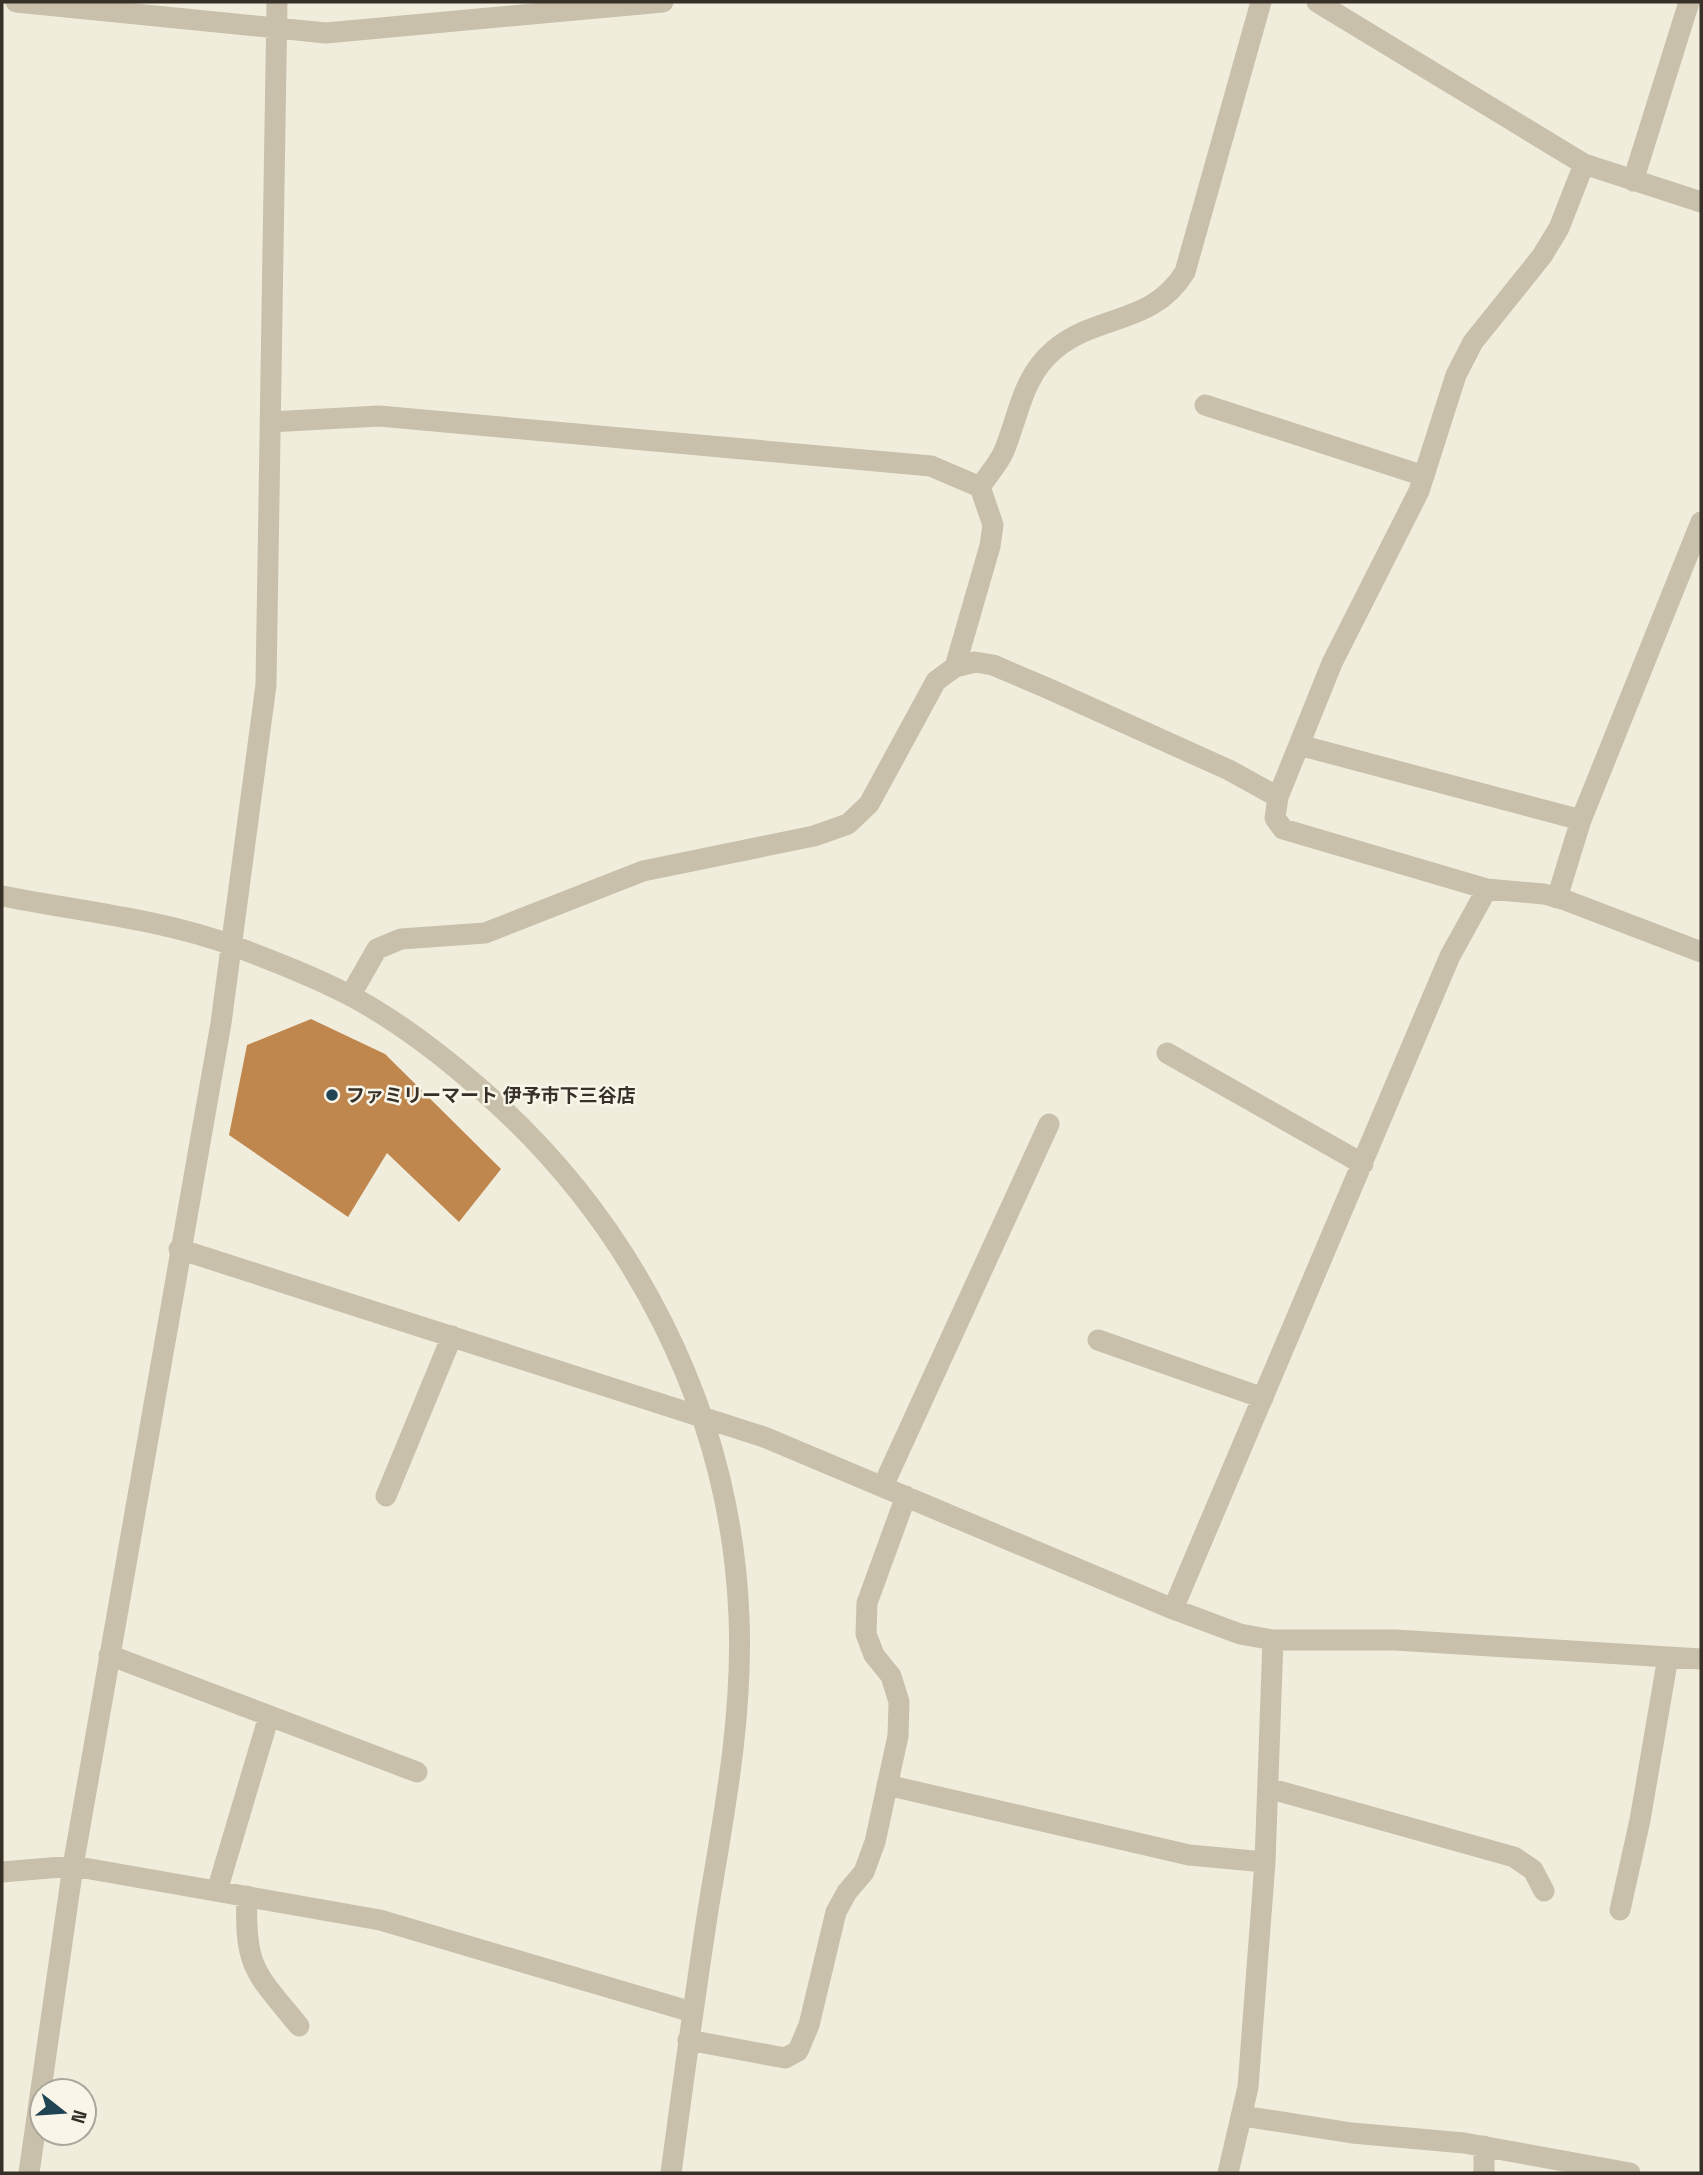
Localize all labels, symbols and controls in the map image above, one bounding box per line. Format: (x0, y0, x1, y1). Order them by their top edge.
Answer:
place label: ファミリーマート 伊予市下三谷店 (346, 1083, 636, 1108)
marker: ファミリーマート 伊予市下三谷店 (324, 1087, 340, 1103)
north arrow (28, 2077, 98, 2147)
text: N (65, 2107, 93, 2127)

